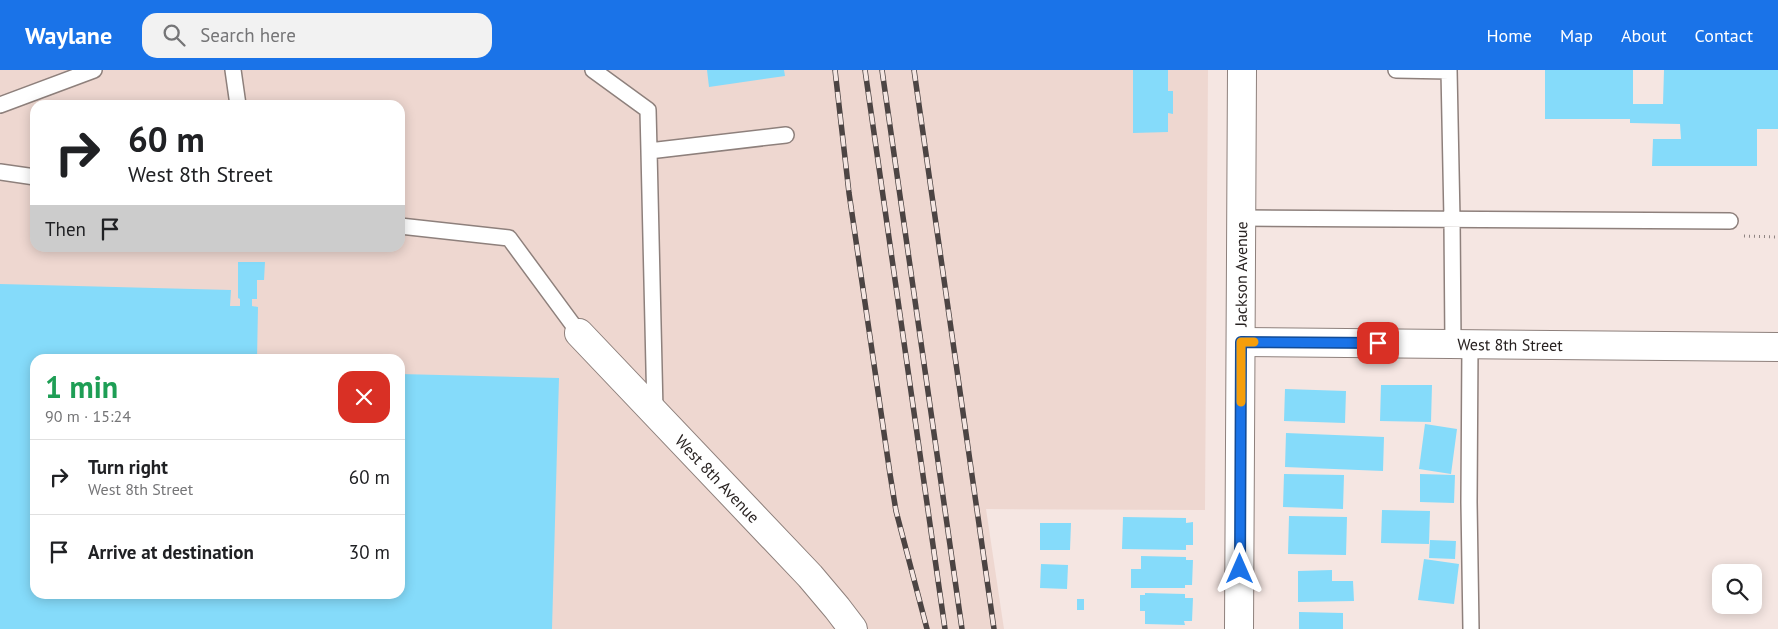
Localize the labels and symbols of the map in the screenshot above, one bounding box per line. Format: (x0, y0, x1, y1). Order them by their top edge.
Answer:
street label: Jackson Avenue (1231, 221, 1251, 328)
pin (1357, 322, 1399, 364)
street label: West 8th Street (1457, 334, 1563, 355)
street label: West 8th Avenue (671, 431, 764, 527)
position arrow (1213, 542, 1265, 594)

